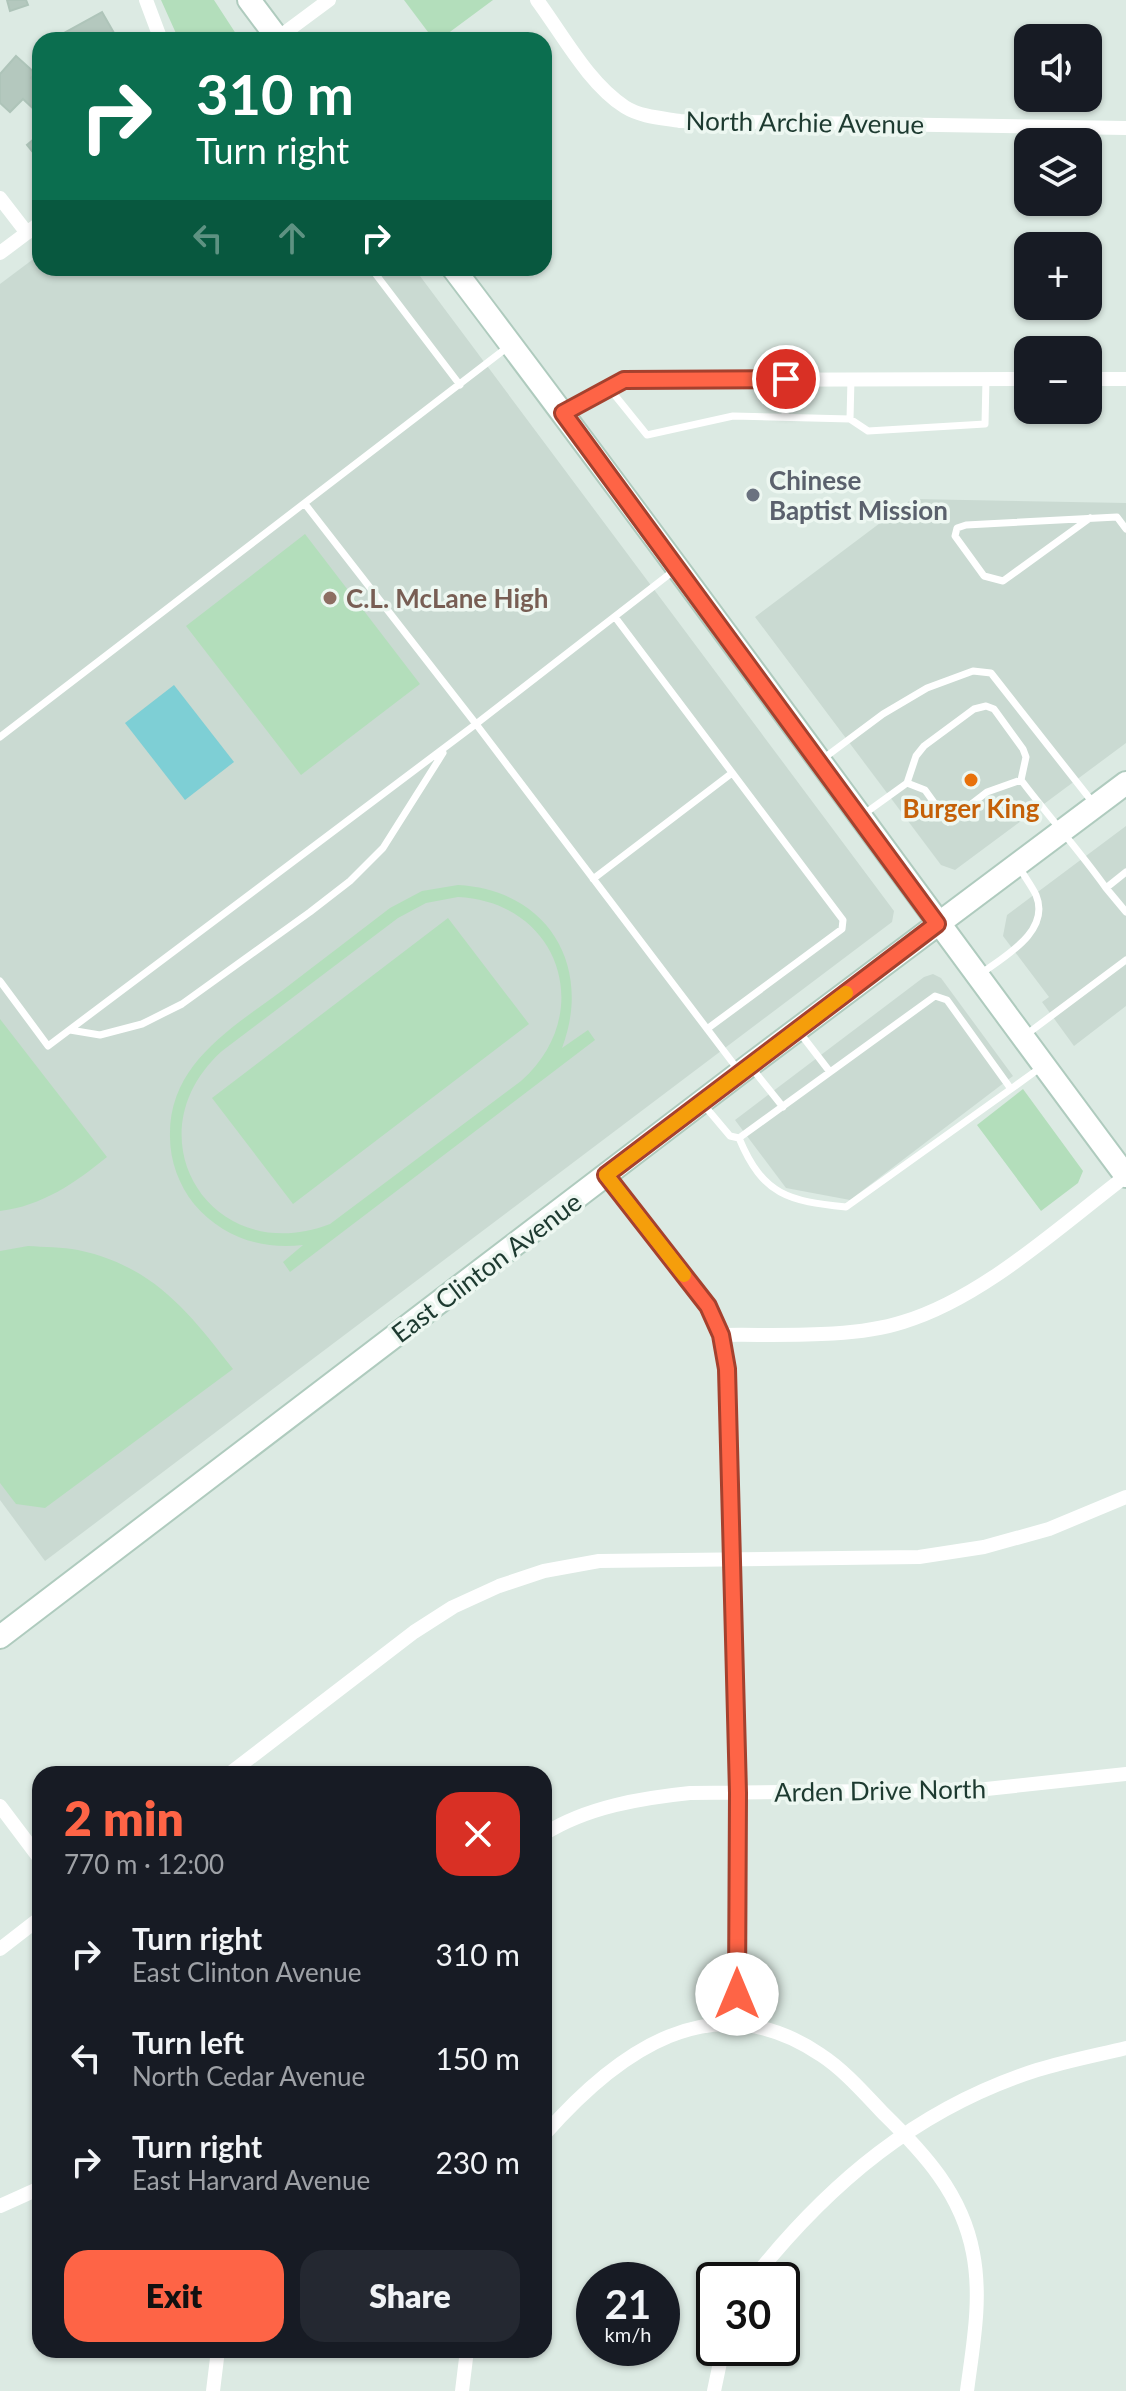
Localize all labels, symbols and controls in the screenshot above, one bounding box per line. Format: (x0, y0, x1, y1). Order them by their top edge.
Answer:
map controls (1014, 24, 1102, 424)
button: sound (1014, 24, 1102, 112)
text: 310 m (196, 60, 354, 127)
icon: right (64, 64, 168, 168)
street label: North Archie Avenue (685, 104, 925, 140)
text: Turn right (196, 128, 349, 172)
button: layers (1014, 128, 1102, 216)
icon: left (186, 216, 230, 260)
icon: ahead (270, 216, 314, 260)
icon: right (354, 216, 398, 260)
button: + (1014, 232, 1102, 320)
button: − (1014, 336, 1102, 424)
pin (752, 345, 820, 413)
icon: arrive (764, 357, 808, 401)
place label: Chinese Baptist Mission (769, 464, 948, 526)
marker: Chinese Baptist Mission (744, 486, 762, 504)
place label: C.L. McLane High (346, 582, 548, 614)
marker: C.L. McLane High (321, 589, 339, 607)
marker: Burger King (962, 771, 980, 789)
place label: Burger King (903, 792, 1040, 824)
street label: East Clinton Avenue (385, 1185, 587, 1349)
street label: Arden Drive North (774, 1772, 986, 1808)
text: 2 min (64, 1789, 184, 1846)
button: close (436, 1792, 520, 1876)
text: 770 m · 12:00 (64, 1848, 224, 1880)
text: Turn right (132, 1920, 262, 1956)
icon: right (64, 1932, 108, 1976)
text: 310 m (435, 1936, 520, 1972)
position arrow (695, 1952, 779, 2036)
text: East Clinton Avenue (132, 1956, 361, 1988)
text: Turn left (132, 2024, 244, 2060)
icon: left (64, 2036, 108, 2080)
text: 150 m (435, 2040, 520, 2076)
text: North Cedar Avenue (132, 2060, 365, 2092)
text: Turn right (132, 2128, 262, 2164)
icon: right (64, 2140, 108, 2184)
text: 230 m (435, 2144, 520, 2180)
text: East Harvard Avenue (132, 2164, 370, 2196)
button: Exit (64, 2250, 284, 2342)
button: Share (300, 2250, 520, 2342)
speed limit sign: 30 (696, 2262, 800, 2366)
text: 21 (605, 2280, 651, 2328)
text: km/h (605, 2322, 651, 2346)

